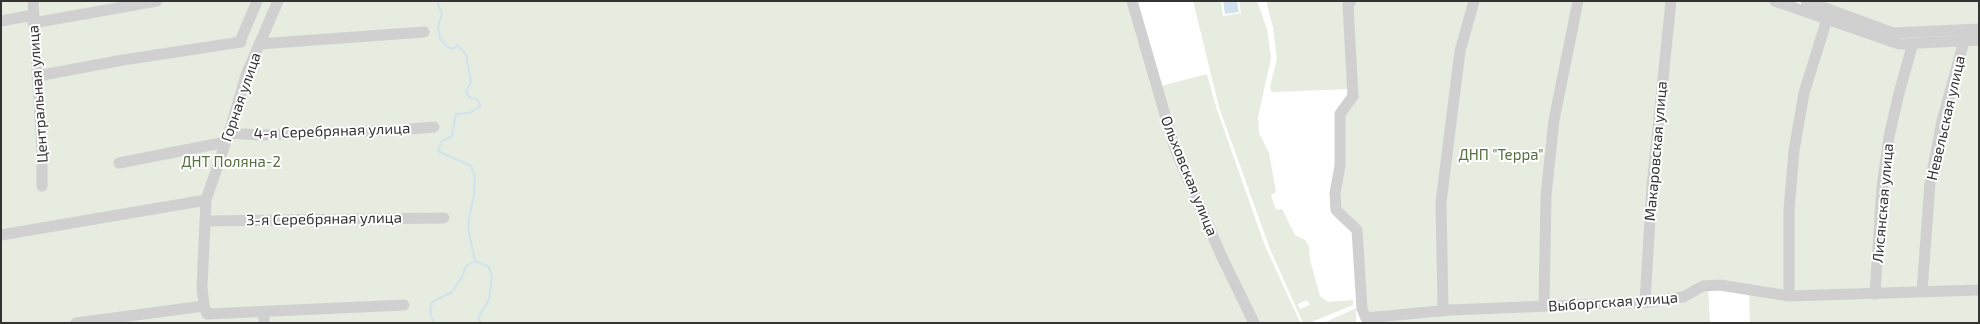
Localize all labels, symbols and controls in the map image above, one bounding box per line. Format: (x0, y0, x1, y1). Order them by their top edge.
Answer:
street label: Центральная улица (24, 24, 52, 164)
street label: Горная улица (217, 50, 265, 144)
street label: Невельская улица (1923, 54, 1969, 182)
street label: Макаровская улица (1641, 80, 1671, 222)
street label: Ольховская улица (1157, 113, 1221, 239)
street label: 4-я Серебряная улица (253, 119, 411, 143)
street label: Лисянская улица (1869, 142, 1897, 264)
park label: ДНП "Терра" (1458, 146, 1544, 164)
park label: ДНТ Поляна-2 (181, 153, 281, 171)
street label: 3-я Серебряная улица (246, 209, 402, 229)
street label: Выборгская улица (1548, 288, 1678, 316)

